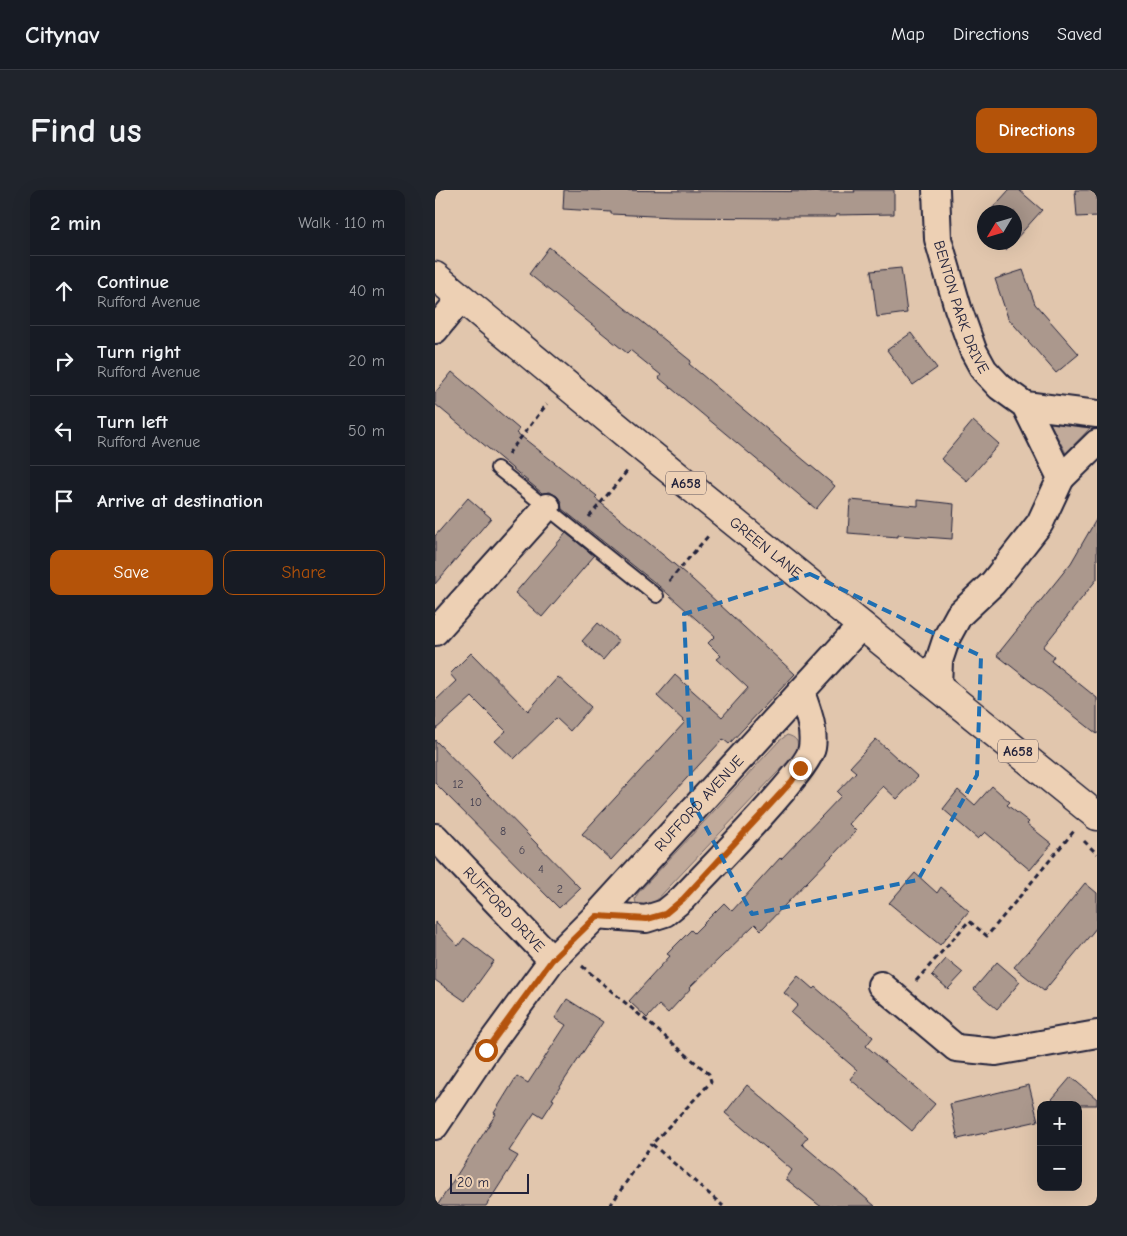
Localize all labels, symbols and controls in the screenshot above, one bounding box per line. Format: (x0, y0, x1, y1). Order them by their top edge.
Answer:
text: Citynav (25, 21, 100, 49)
text: Map (891, 24, 925, 45)
text: Directions (953, 24, 1029, 45)
text: Saved (1057, 24, 1102, 45)
button: Directions (976, 108, 1097, 153)
text: Find us (30, 110, 142, 151)
north arrow (977, 205, 1022, 250)
text: 2 min (50, 211, 101, 235)
text: Walk · 110 m (298, 214, 385, 232)
street label: BENTON PARK DRIVE (930, 238, 993, 377)
text: Continue (97, 271, 169, 293)
icon: ahead (50, 277, 78, 305)
text: 40 m (349, 282, 385, 300)
text: Rufford Avenue (97, 293, 200, 311)
text: Turn right (97, 341, 181, 363)
icon: right (50, 347, 78, 375)
text: 20 m (348, 352, 385, 370)
text: Rufford Avenue (97, 363, 200, 381)
text: Turn left (97, 411, 168, 433)
icon: left (50, 417, 78, 445)
text: 50 m (348, 422, 385, 440)
text: Rufford Avenue (97, 433, 200, 451)
road number: A658 (666, 472, 706, 494)
icon: arrive (50, 487, 78, 515)
text: Arrive at destination (97, 490, 263, 512)
street label: GREEN LANE (726, 513, 806, 582)
button: Save (50, 550, 213, 595)
button: Share (223, 550, 385, 595)
road number: A658 (998, 740, 1038, 762)
street label: RUFFORD AVENUE (651, 752, 747, 855)
route end (789, 757, 812, 780)
house number: 12 (452, 777, 464, 791)
house number: 10 (470, 795, 482, 809)
house number: 8 (500, 824, 506, 838)
house number: 6 (519, 843, 525, 857)
house number: 4 (538, 862, 544, 876)
street label: RUFFORD DRIVE (459, 863, 549, 956)
house number: 2 (557, 882, 563, 896)
route start (475, 1039, 498, 1062)
map controls (1037, 1101, 1082, 1191)
button: + (1037, 1101, 1082, 1146)
button: − (1037, 1146, 1082, 1191)
scale bar (450, 1171, 529, 1194)
text: 20 m (457, 1174, 489, 1191)

